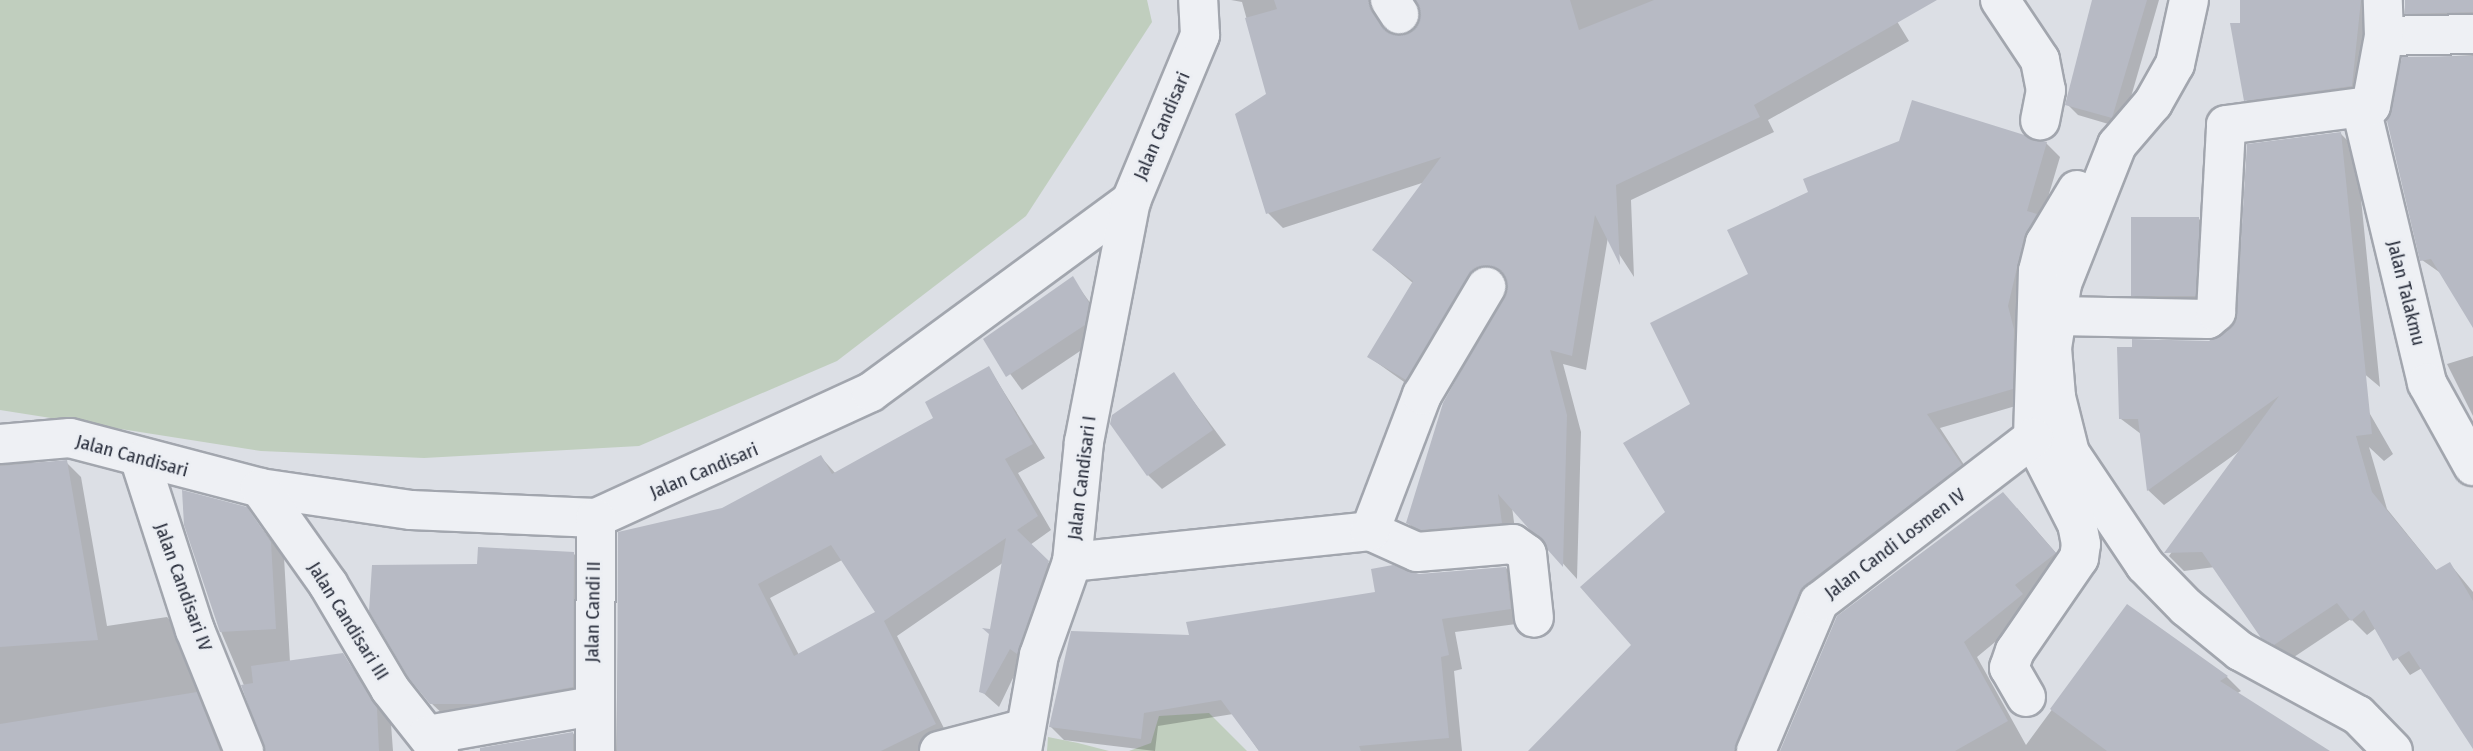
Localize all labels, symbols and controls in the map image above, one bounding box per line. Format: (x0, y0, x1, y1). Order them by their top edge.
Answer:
street label: Jalan Candisari (1129, 68, 1195, 184)
street label: Jalan Talakmu (2382, 238, 2430, 348)
street label: Jalan Candisari I (1063, 415, 1101, 541)
street label: Jalan Candisari (73, 430, 191, 482)
street label: Jalan Candisari (646, 438, 762, 504)
street label: Jalan Candi Losmen IV (1820, 484, 1970, 604)
street label: Jalan Candisari IV (149, 520, 217, 654)
street label: Jalan Candisari III (303, 558, 393, 684)
street label: Jalan Candi II (581, 561, 605, 663)

